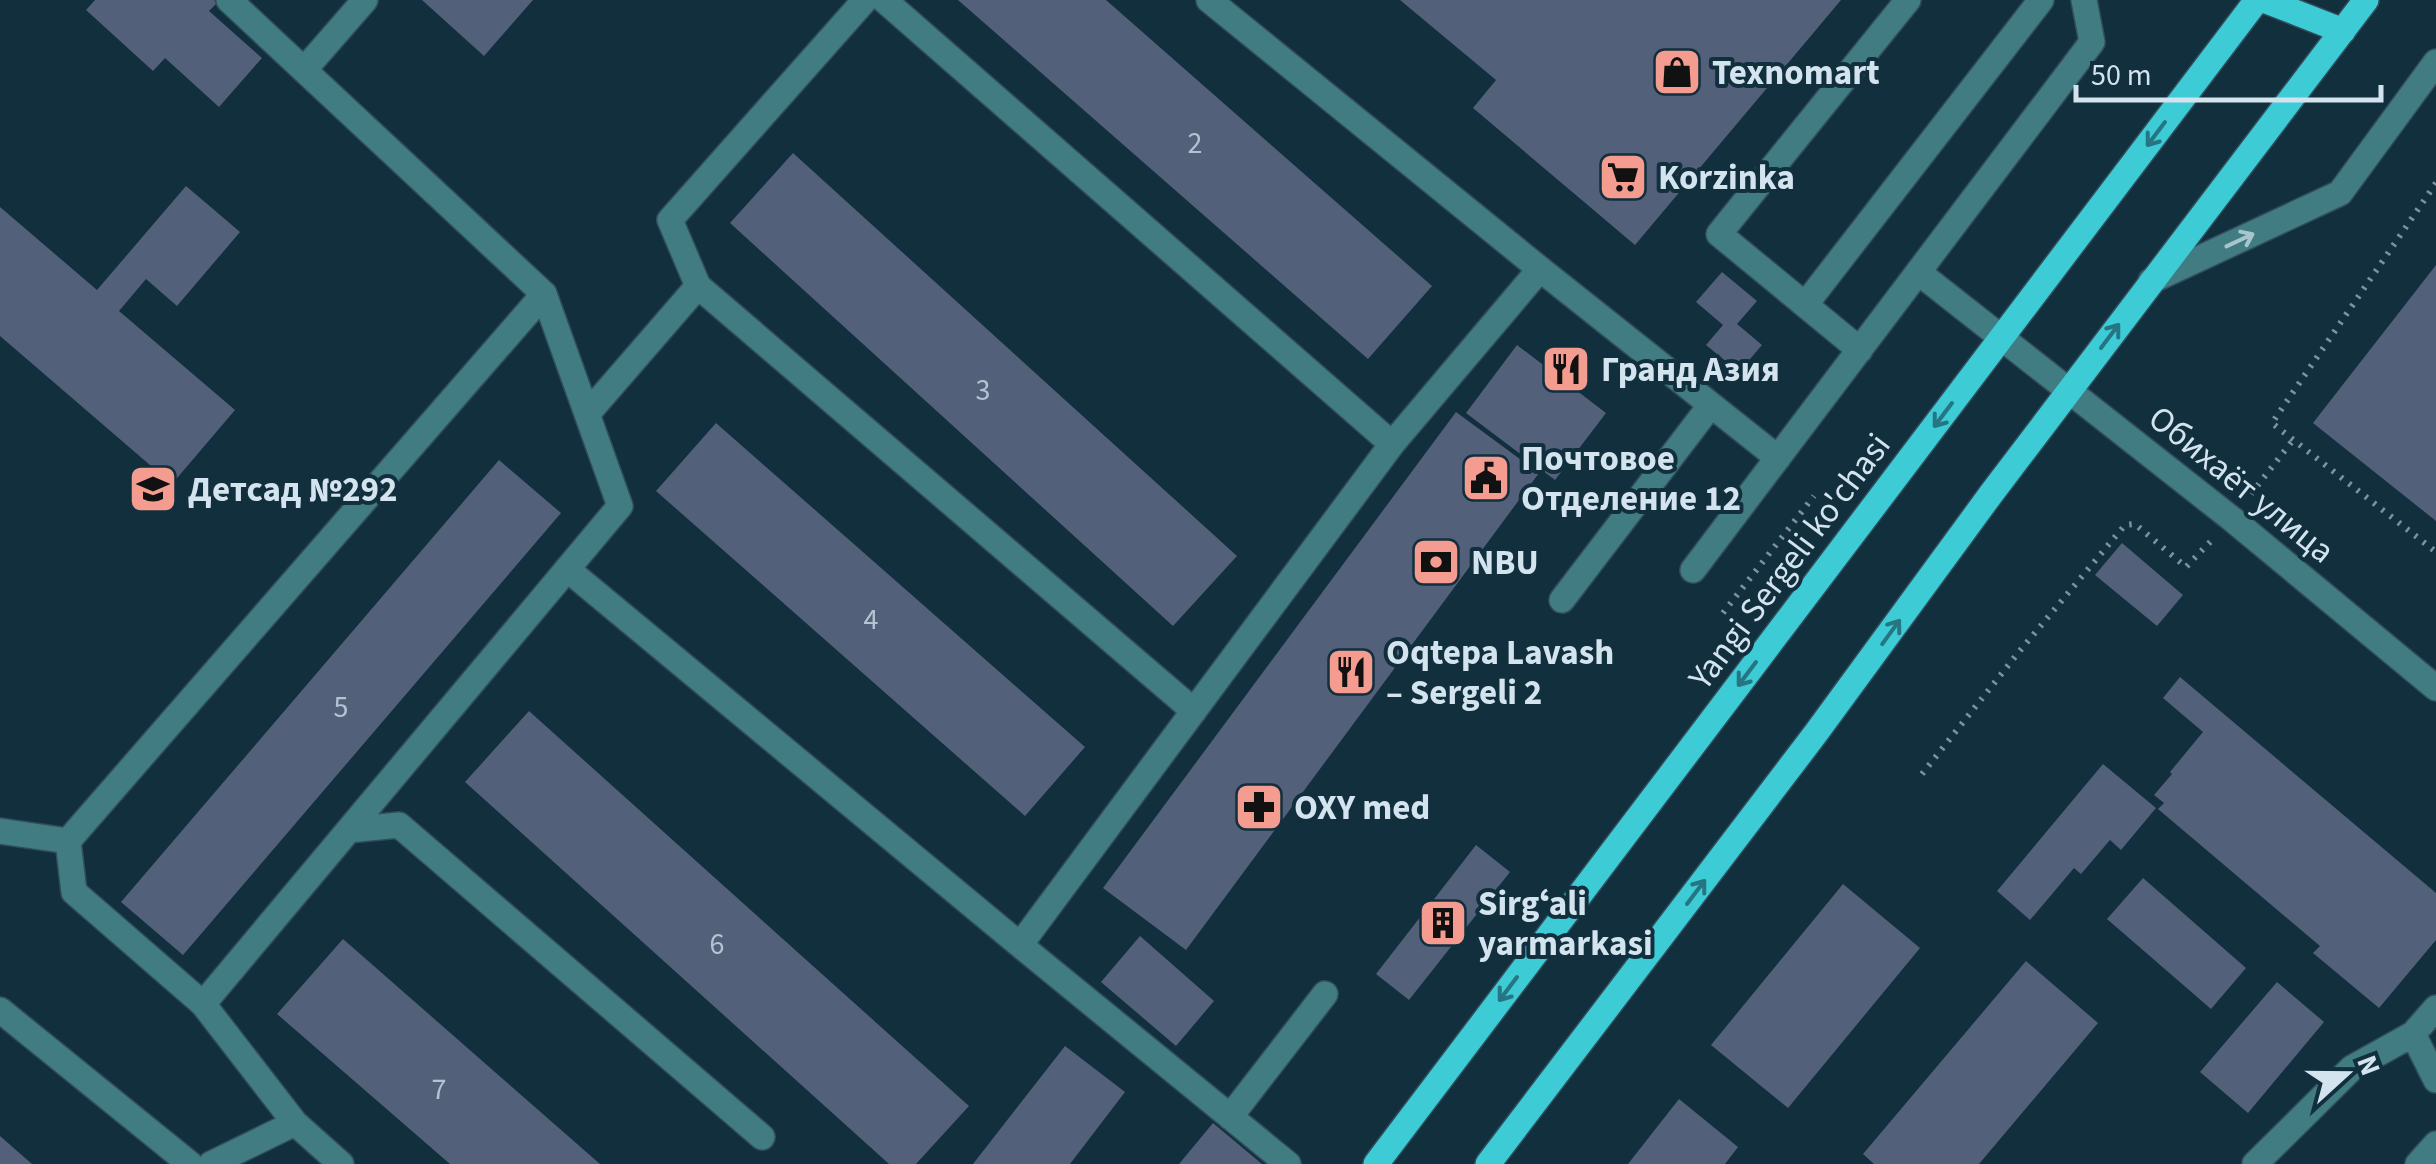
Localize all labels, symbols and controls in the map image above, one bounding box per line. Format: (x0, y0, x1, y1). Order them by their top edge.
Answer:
scale bar (2076, 40, 2381, 102)
shop icon: Texnomart (1651, 46, 1703, 98)
place label: Texnomart (1712, 48, 1880, 98)
text: 50 m (2091, 54, 2152, 97)
one-way arrow (2146, 120, 2167, 147)
house number: 2 (1188, 122, 1202, 165)
supermarket icon: Korzinka (1597, 151, 1649, 203)
place label: Korzinka (1658, 153, 1795, 203)
one-way arrow (2224, 230, 2255, 248)
one-way arrow (2100, 323, 2121, 350)
restaurant icon: Гранд Азия (1540, 343, 1592, 395)
place label: Гранд Азия (1601, 345, 1780, 395)
house number: 3 (976, 369, 990, 412)
street label: Обихаёт улица (2138, 394, 2345, 576)
one-way arrow (1933, 401, 1954, 428)
street label: Yangi Sergeli ko'chasi (1676, 423, 1903, 701)
place label: Почтовое Отделение 12 (1521, 434, 1741, 524)
public building icon: Почтовое Отделение 12 (1460, 452, 1512, 504)
school or university icon: Детсад №292 (127, 463, 179, 515)
place label: Детсад №292 (188, 465, 398, 515)
bank icon: NBU (1410, 536, 1462, 588)
place label: NBU (1471, 538, 1539, 588)
house number: 4 (864, 598, 879, 641)
one-way arrow (1880, 619, 1901, 646)
place label: Oqtepa Lavash – Sergeli 2 (1386, 628, 1614, 718)
restaurant icon: Oqtepa Lavash – Sergeli 2 (1325, 646, 1377, 698)
one-way arrow (1736, 660, 1757, 687)
house number: 5 (334, 686, 348, 729)
pharmacy icon: OXY med (1233, 781, 1285, 833)
place label: OXY med (1294, 783, 1430, 833)
place label: Sirgʻali yarmarkasi (1478, 879, 1653, 969)
one-way arrow (1685, 879, 1706, 906)
building icon: Sirgʻali yarmarkasi (1417, 897, 1469, 949)
house number: 6 (710, 923, 724, 966)
one-way arrow (1498, 975, 1519, 1002)
north arrow (2296, 1024, 2396, 1124)
text: N (2346, 1050, 2390, 1081)
house number: 7 (432, 1068, 446, 1111)

